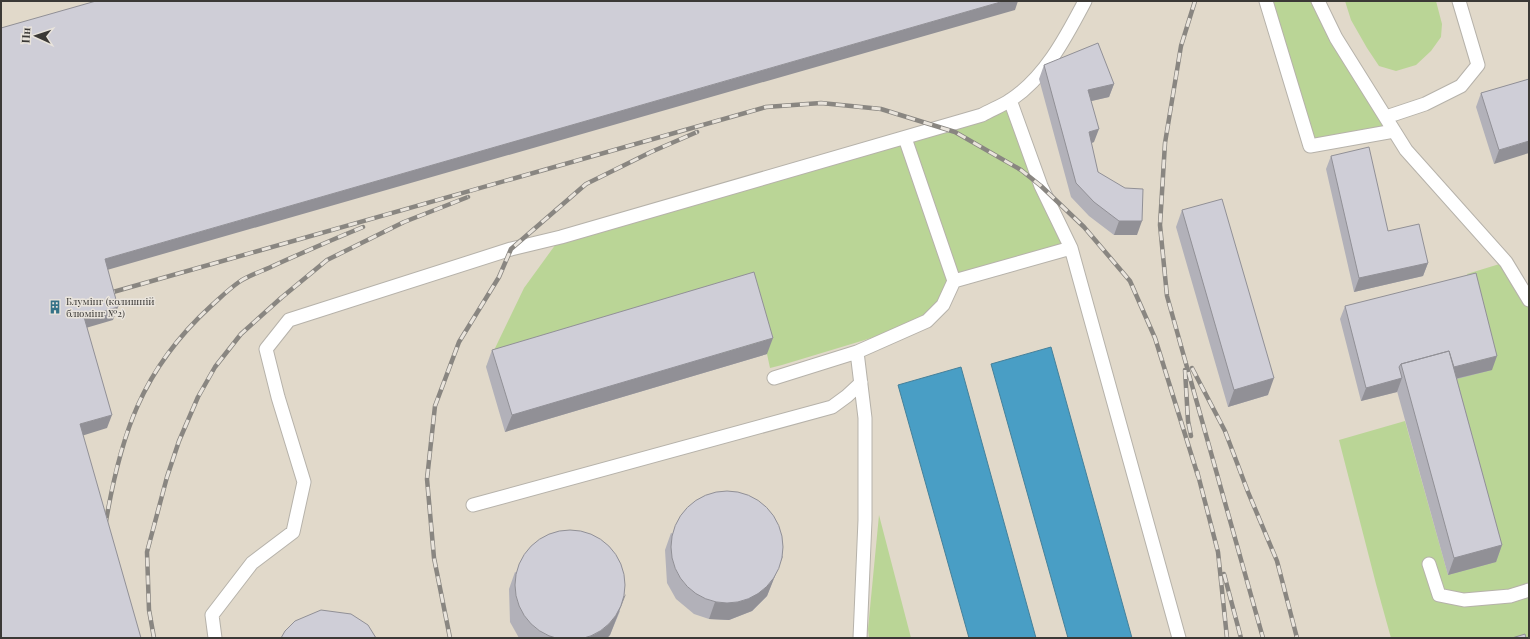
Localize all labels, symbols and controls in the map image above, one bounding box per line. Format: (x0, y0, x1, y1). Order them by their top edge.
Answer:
north arrow (16, 16, 56, 56)
text: Пн (18, 27, 33, 44)
place label: Блумінг (колишній блюмінг №2) (66, 294, 155, 320)
building icon: Блумінг (колишній блюмінг №2) (47, 299, 63, 315)

